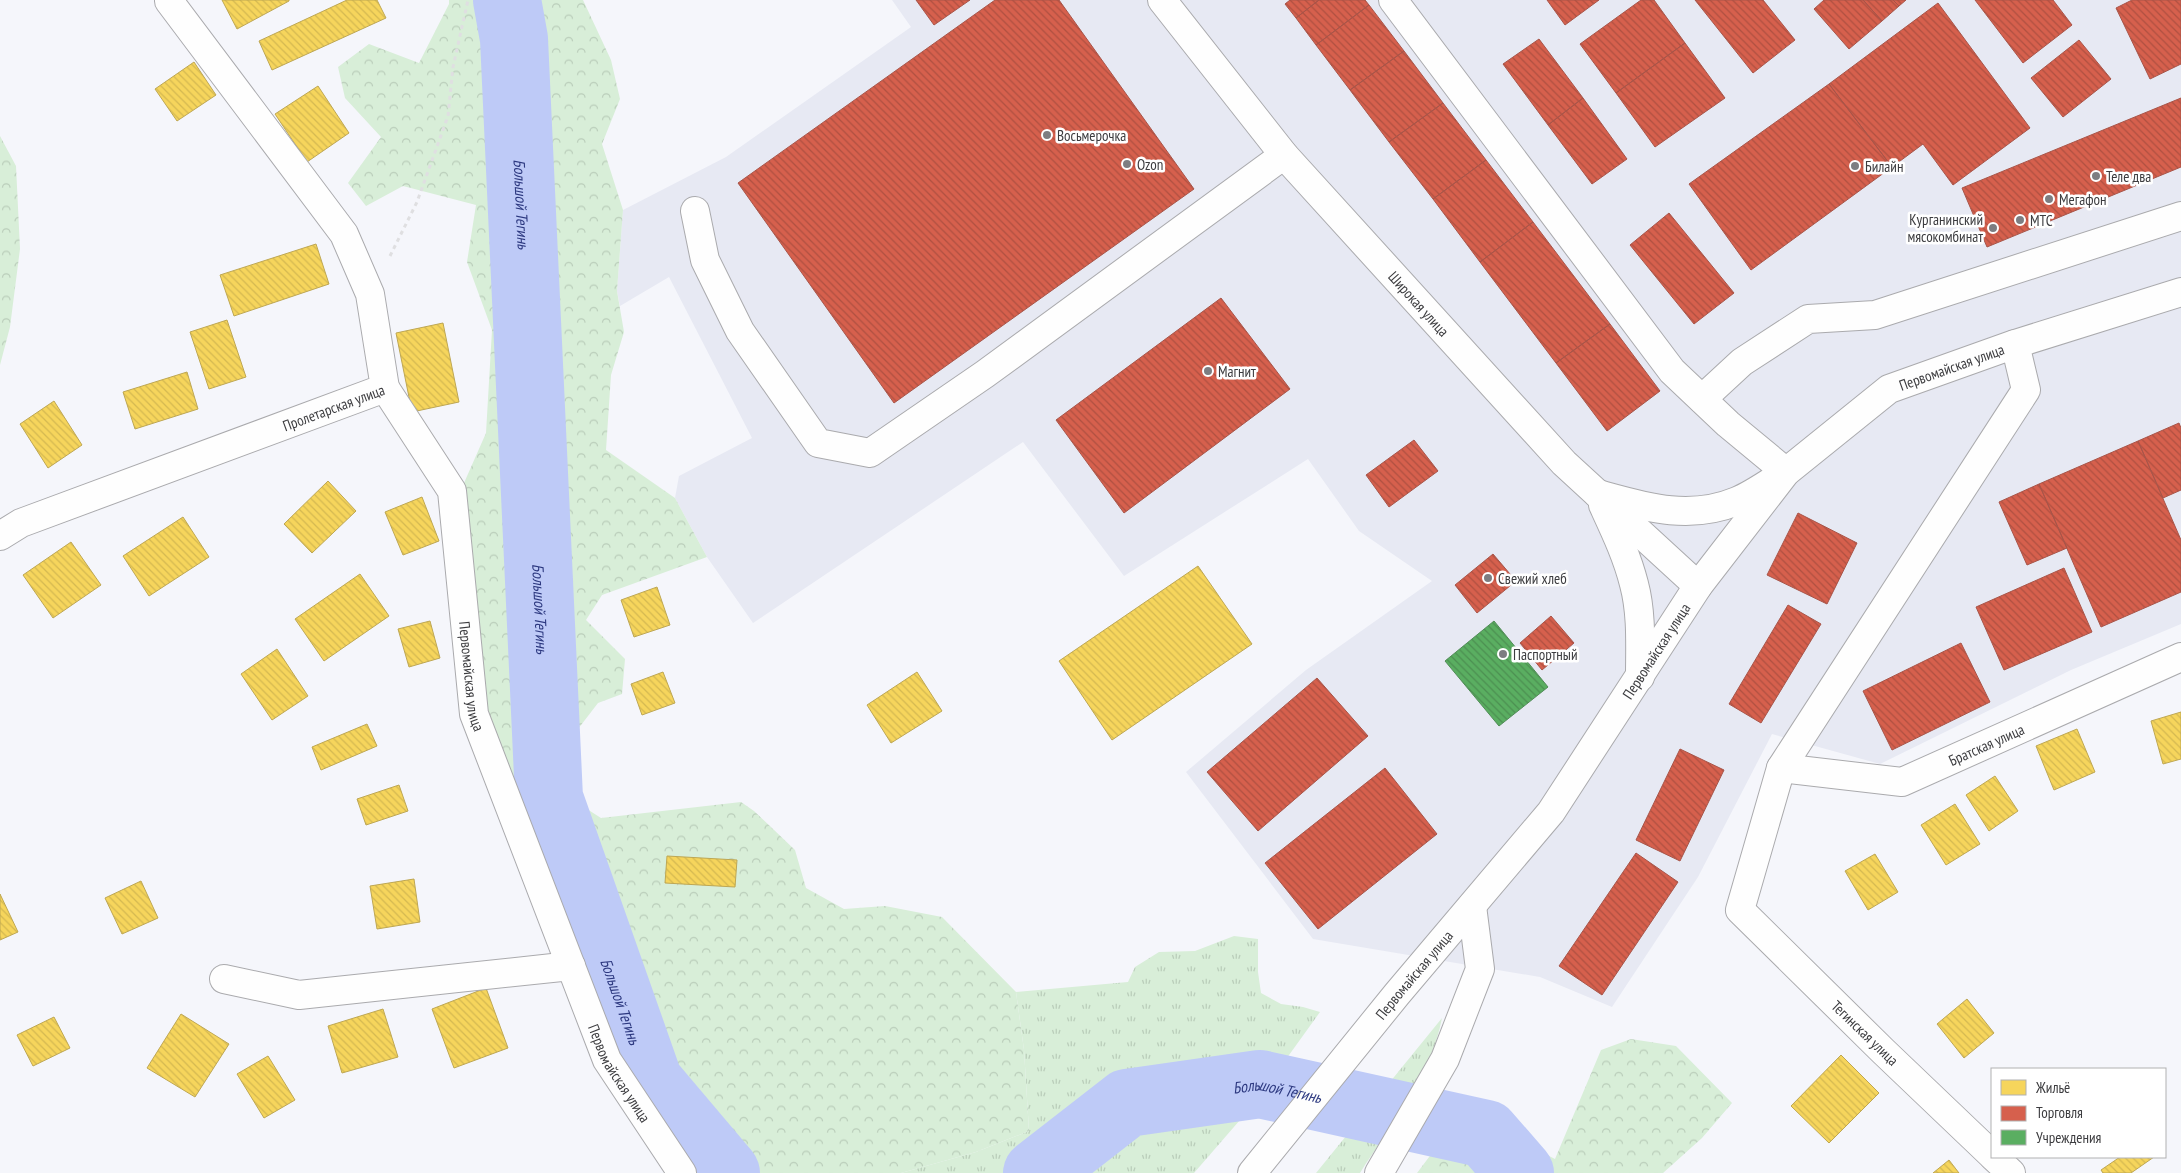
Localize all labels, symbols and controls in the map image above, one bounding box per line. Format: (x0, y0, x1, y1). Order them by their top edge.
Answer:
place label: Восьмерочка (1057, 126, 1126, 145)
marker: Восьмерочка (1041, 129, 1053, 141)
place label: Ozon (1137, 155, 1163, 174)
place label: Билайн (1865, 157, 1903, 176)
marker: Ozon (1121, 158, 1133, 170)
water label: Большой Тегинь (510, 159, 534, 251)
marker: Билайн (1849, 160, 1861, 172)
place label: Теле два (2106, 167, 2151, 186)
marker: Теле два (2090, 170, 2102, 182)
place label: Мегафон (2059, 190, 2106, 209)
marker: Мегафон (2043, 193, 2055, 205)
place label: Курганинский мясокомбинат (1907, 210, 1983, 246)
place label: МТС (2030, 211, 2053, 230)
marker: МТС (2014, 214, 2026, 226)
marker: Курганинский мясокомбинат (1987, 222, 1999, 234)
street label: Широкая улица (1385, 267, 1454, 340)
street label: Первомайская улица (1896, 339, 2007, 394)
place label: Магнит (1218, 362, 1256, 381)
marker: Магнит (1202, 365, 1214, 377)
street label: Пролетарская улица (280, 380, 387, 435)
water label: Большой Тегинь (528, 563, 552, 655)
place label: Свежий хлеб (1498, 569, 1567, 588)
marker: Свежий хлеб (1482, 572, 1494, 584)
street label: Первомайская улица (1618, 599, 1694, 702)
street label: Первомайская улица (455, 620, 489, 734)
place label: Паспортный (1513, 645, 1577, 664)
marker: Паспортный (1497, 648, 1509, 660)
street label: Братская улица (1945, 719, 2027, 769)
street label: Первомайская улица (1371, 926, 1457, 1023)
water label: Большой Тегинь (596, 956, 645, 1048)
street label: Тегинская улица (1828, 996, 1902, 1070)
street label: Первомайская улица (585, 1021, 655, 1126)
legend (1991, 1068, 2166, 1158)
water label: Большой Тегинь (1232, 1074, 1324, 1107)
text: Жильё (2035, 1078, 2070, 1097)
text: Торговля (2036, 1103, 2083, 1122)
text: Учреждения (2036, 1128, 2102, 1147)

